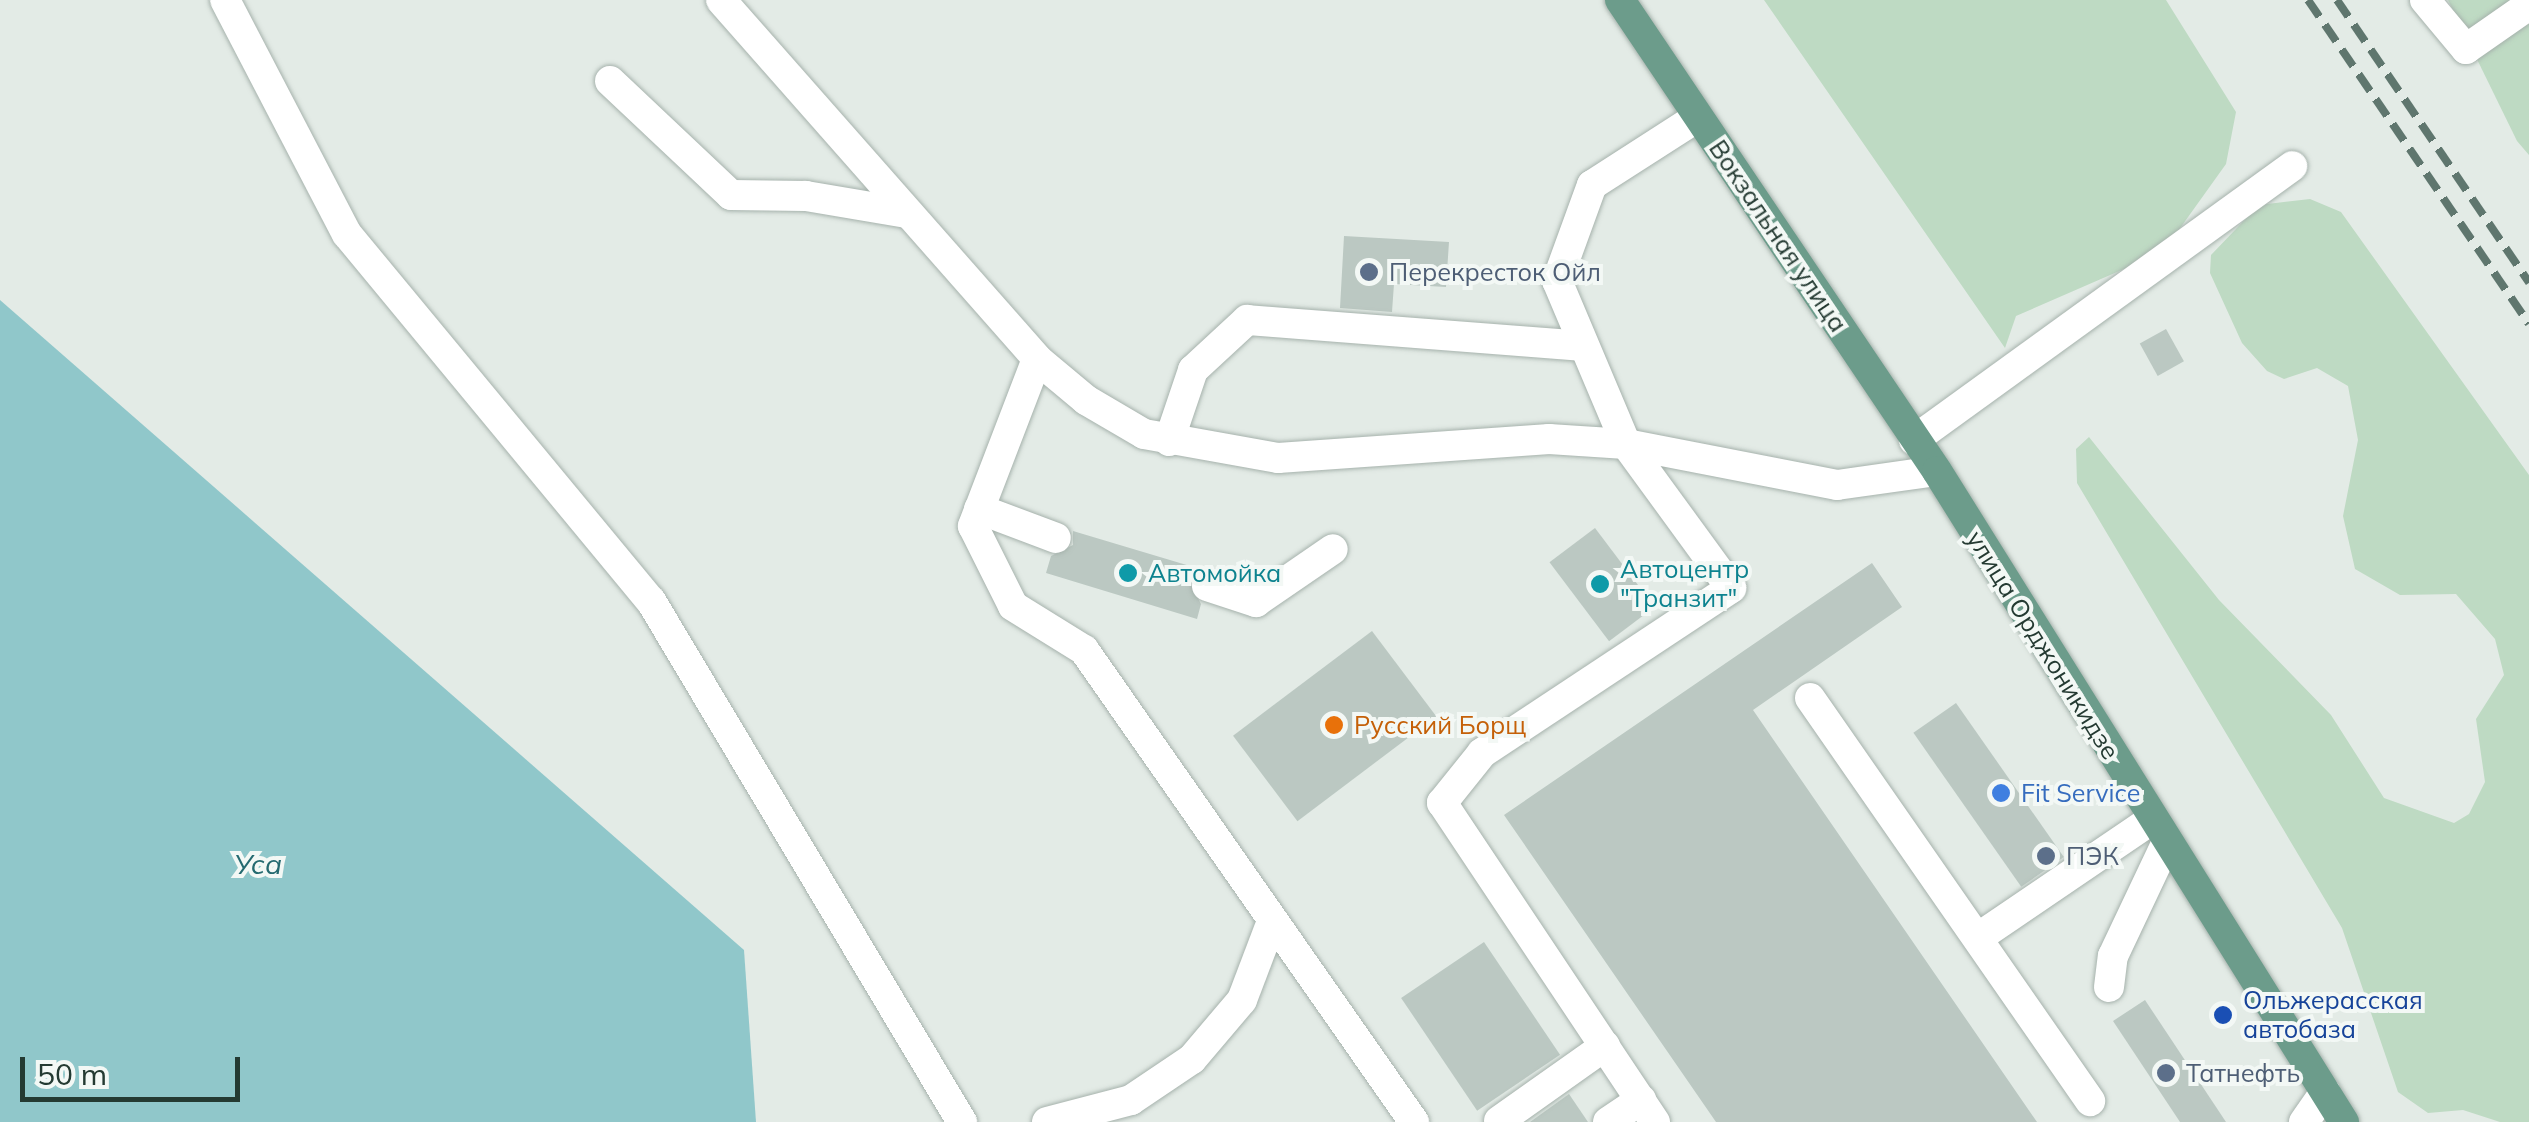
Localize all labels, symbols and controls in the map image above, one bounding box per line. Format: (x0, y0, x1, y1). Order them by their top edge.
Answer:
street label: Вокзальная улица (1703, 135, 1853, 337)
place label: Перекресток Ойл (1389, 257, 1601, 287)
marker: Перекресток Ойл (1358, 261, 1380, 283)
street label: улица Орджоникидзе (1960, 525, 2126, 765)
place label: Автоцентр "Транзит" (1620, 555, 1749, 614)
place label: Автомойка (1148, 558, 1281, 588)
marker: Автомойка (1117, 562, 1139, 584)
marker: Автоцентр "Транзит" (1589, 573, 1611, 595)
place label: Русский Борщ (1354, 710, 1526, 740)
marker: Русский Борщ (1323, 714, 1345, 736)
place label: Fit Service (2021, 778, 2140, 808)
marker: Fit Service (1990, 782, 2012, 804)
place label: ПЭК (2066, 841, 2119, 871)
marker: ПЭК (2035, 845, 2057, 867)
water label: Уса (234, 847, 282, 881)
place label: Ольжерасская автобаза (2243, 986, 2423, 1045)
marker: Ольжерасская автобаза (2212, 1004, 2234, 1026)
scale bar (25, 1037, 245, 1099)
text: 50 m (37, 1055, 107, 1093)
place label: Татнефть (2186, 1058, 2300, 1088)
marker: Татнефть (2155, 1062, 2177, 1084)

